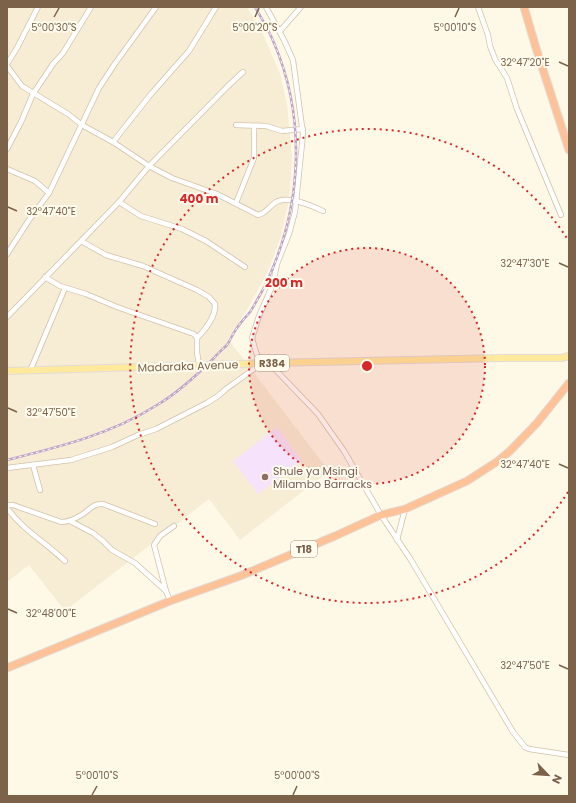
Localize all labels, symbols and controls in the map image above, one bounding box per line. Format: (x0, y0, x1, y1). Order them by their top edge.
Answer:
text: 5°00'30"S (31, 20, 77, 35)
text: 5°00'20"S (232, 20, 278, 35)
text: 5°00'10"S (434, 20, 477, 35)
text: 32°47'20"E (500, 55, 550, 70)
text: 400 m (179, 190, 219, 207)
text: 32°47'40"E (26, 204, 76, 219)
text: 32°47'30"E (500, 256, 550, 271)
text: 200 m (265, 274, 303, 291)
road number: R384 (255, 355, 289, 371)
street label: Madaraka Avenue (137, 356, 239, 376)
centre of rings (360, 359, 374, 373)
text: 32°47'50"E (26, 405, 76, 420)
text: 32°47'40"E (500, 457, 550, 472)
place label: Shule ya Msingi Milambo Barracks (273, 463, 372, 492)
marker: Shule ya Msingi Milambo Barracks (260, 472, 270, 482)
road number: T18 (291, 541, 317, 557)
text: 32°48'00"E (26, 606, 76, 621)
text: 32°47'50"E (500, 658, 550, 673)
north arrow (528, 755, 568, 795)
text: 5°00'10"S (76, 768, 119, 783)
text: 5°00'00"S (274, 768, 320, 783)
text: N (548, 772, 566, 786)

